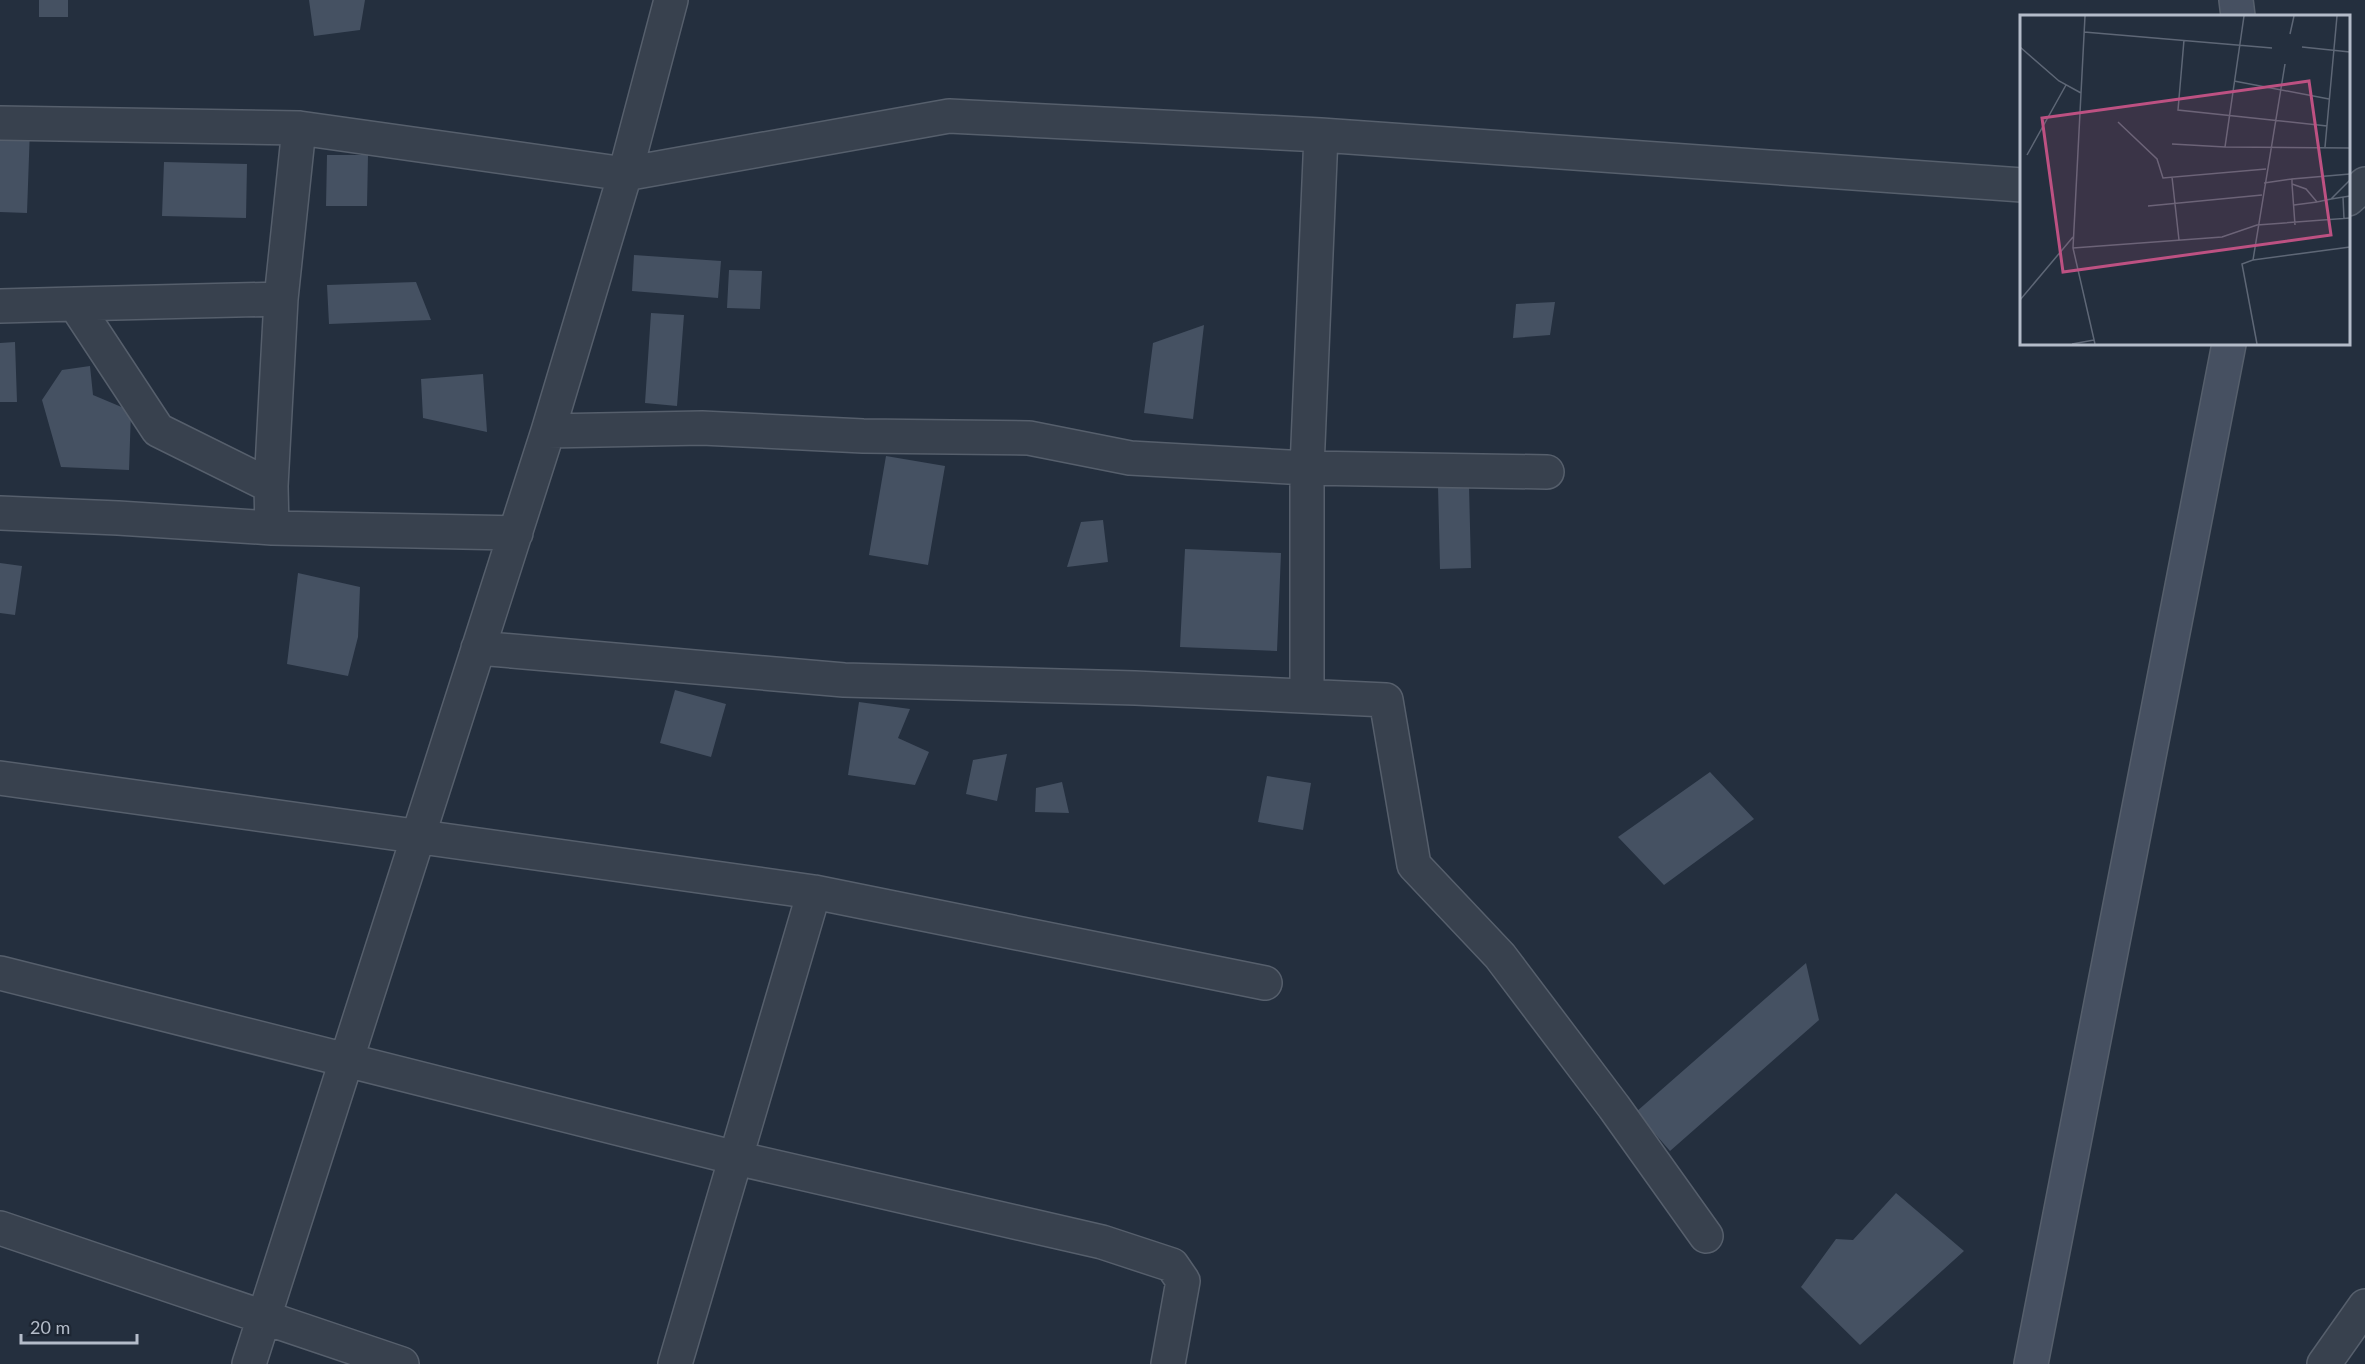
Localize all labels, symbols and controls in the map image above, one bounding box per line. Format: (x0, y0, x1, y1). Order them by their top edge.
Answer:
inset map (2020, 15, 2350, 345)
scale bar (21, 1307, 136, 1345)
text: 20 m (30, 1316, 70, 1338)

